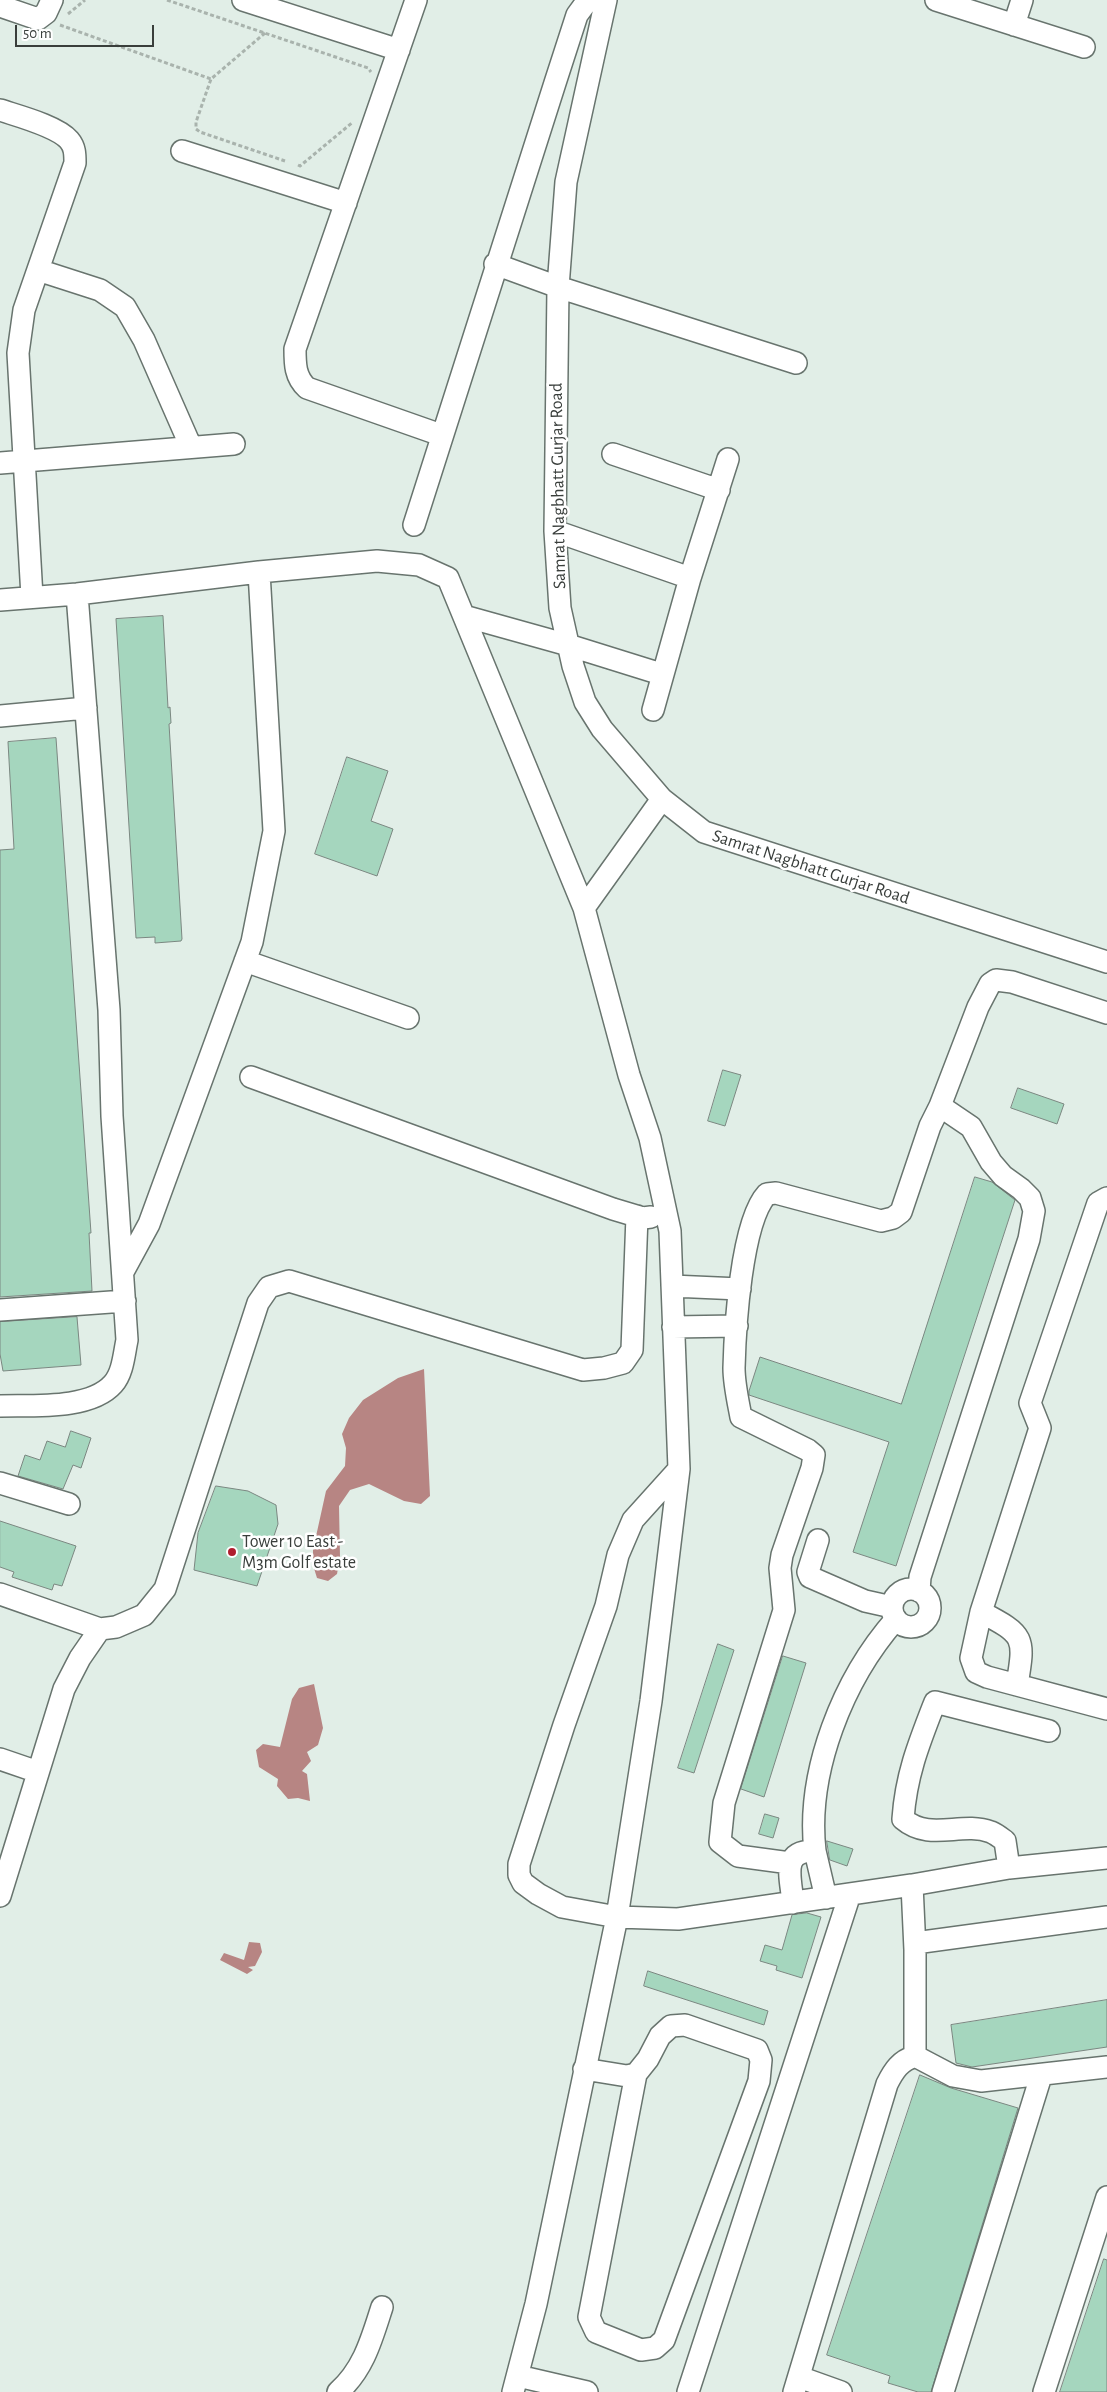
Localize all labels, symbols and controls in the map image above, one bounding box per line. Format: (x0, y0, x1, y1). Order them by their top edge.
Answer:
scale bar (18, 15, 156, 47)
text: 50 m (23, 26, 52, 41)
street label: Samrat Nagbhatt Gurjar Road (545, 383, 571, 589)
street label: Samrat Nagbhatt Gurjar Road (710, 825, 912, 909)
place label: Tower 10 East - M3m Golf estate (242, 1531, 356, 1574)
marker: Tower 10 East - M3m Golf estate (226, 1546, 238, 1558)

